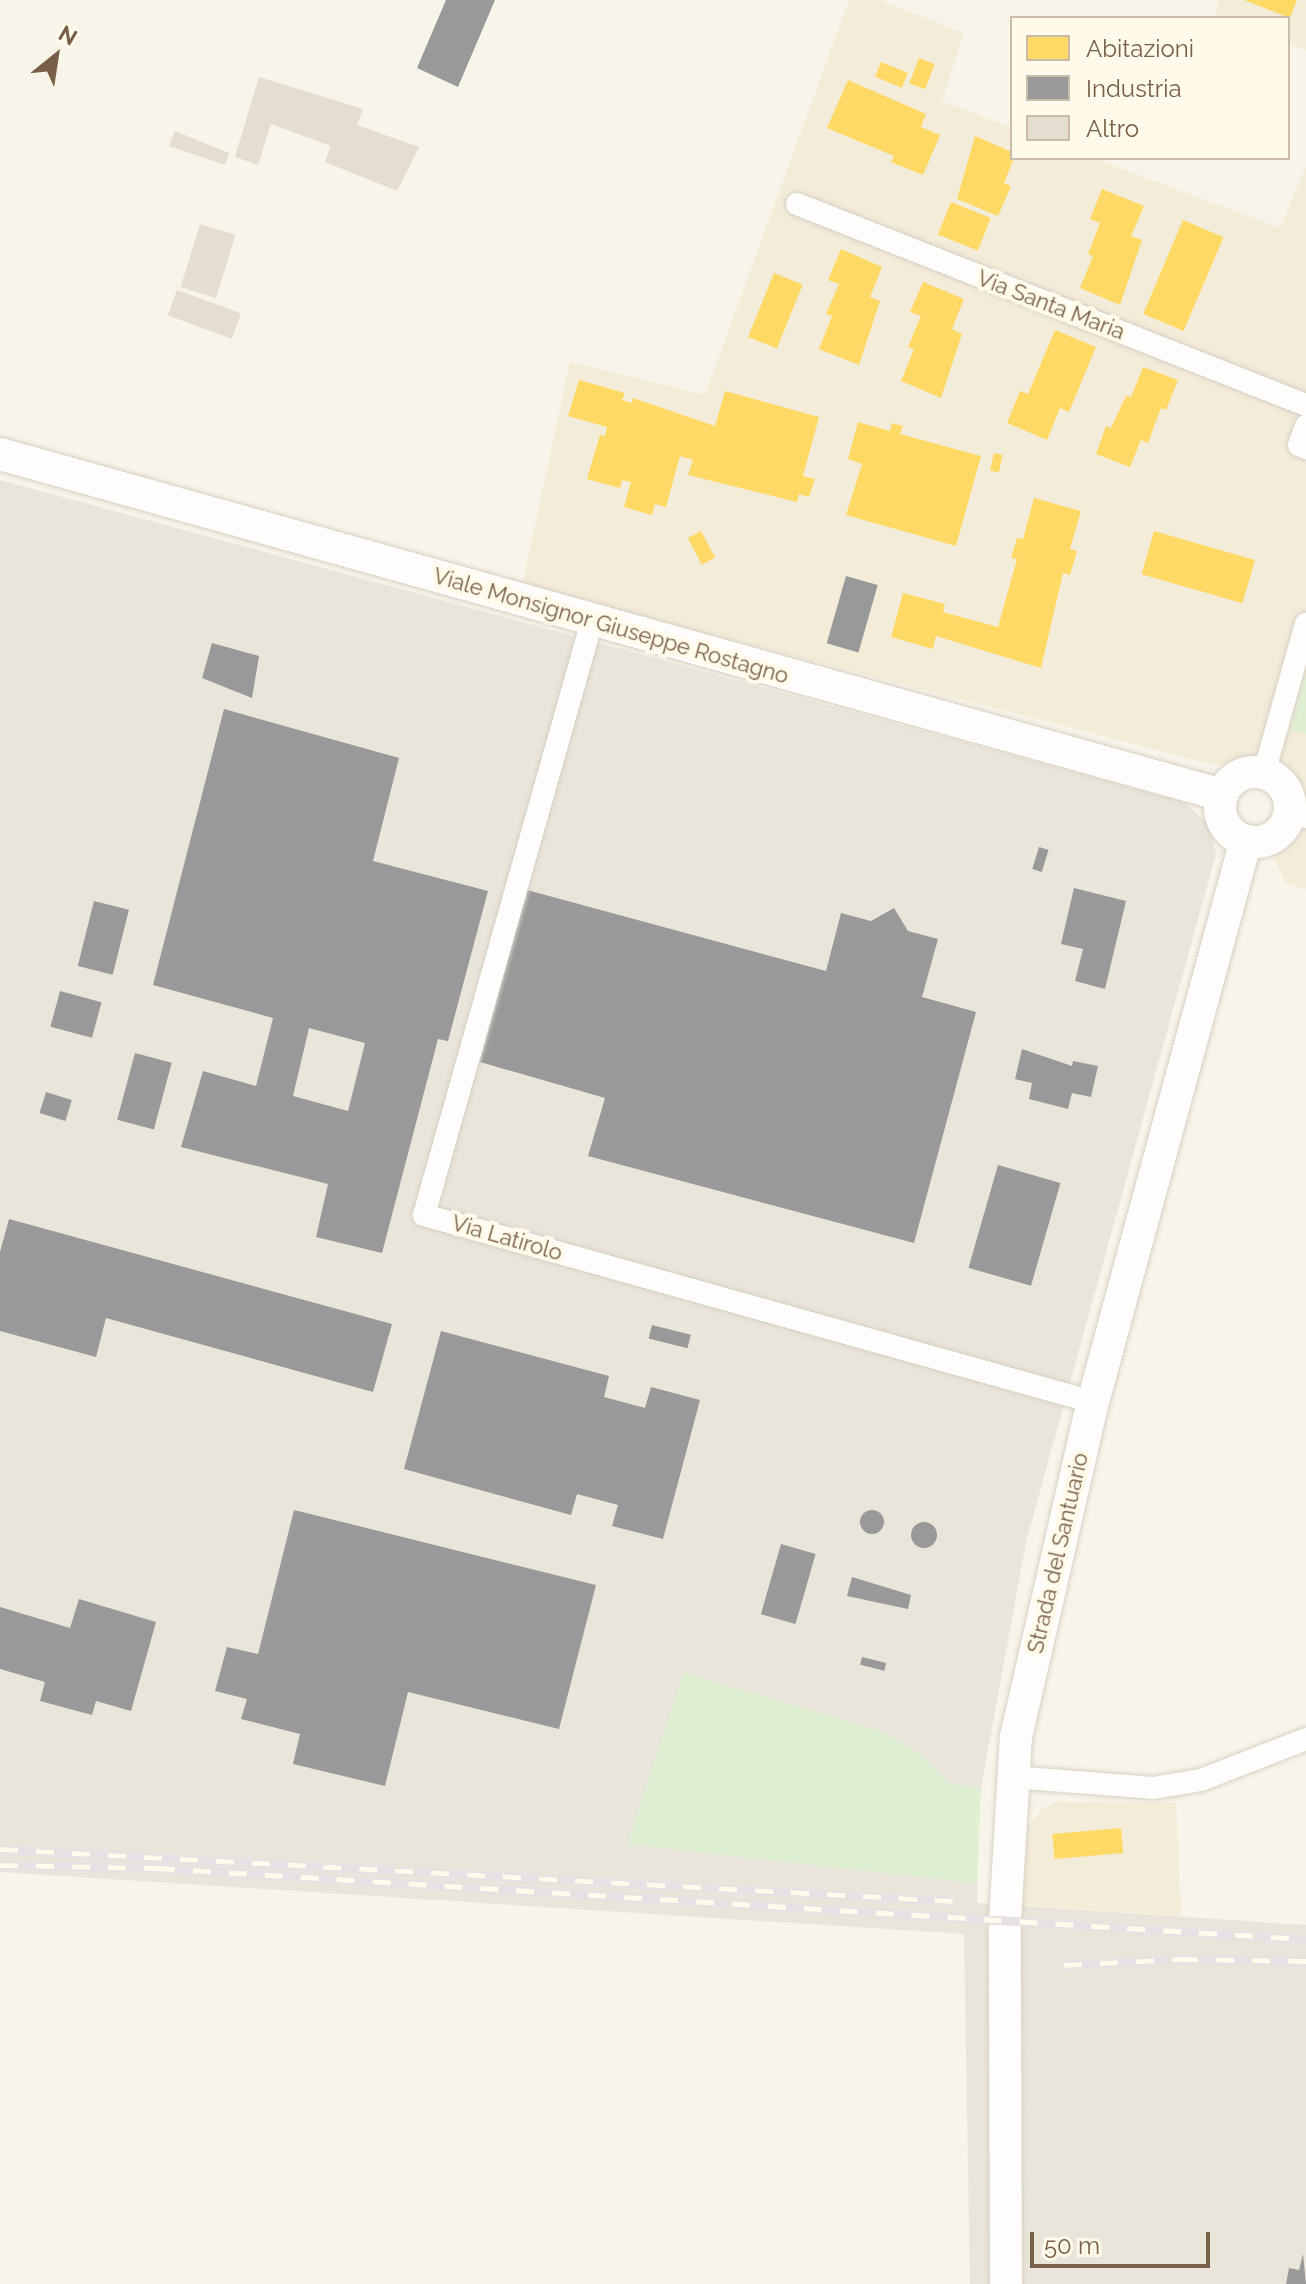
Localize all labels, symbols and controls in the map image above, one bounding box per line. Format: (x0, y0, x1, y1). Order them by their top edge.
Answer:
north arrow (16, 16, 96, 96)
legend (1010, 16, 1290, 160)
text: N (54, 20, 82, 51)
text: Abitazioni (1086, 34, 1194, 63)
text: Industria (1086, 74, 1182, 103)
text: Altro (1086, 114, 1139, 143)
street label: Via Santa Maria (973, 265, 1129, 345)
street label: Viale Monsignor Giuseppe Rostagno (430, 562, 792, 690)
street label: Via Latirolo (449, 1210, 565, 1266)
street label: Strada del Santuario (1022, 1450, 1094, 1656)
scale bar (1034, 2216, 1214, 2266)
text: 50 m (1044, 2231, 1100, 2260)

